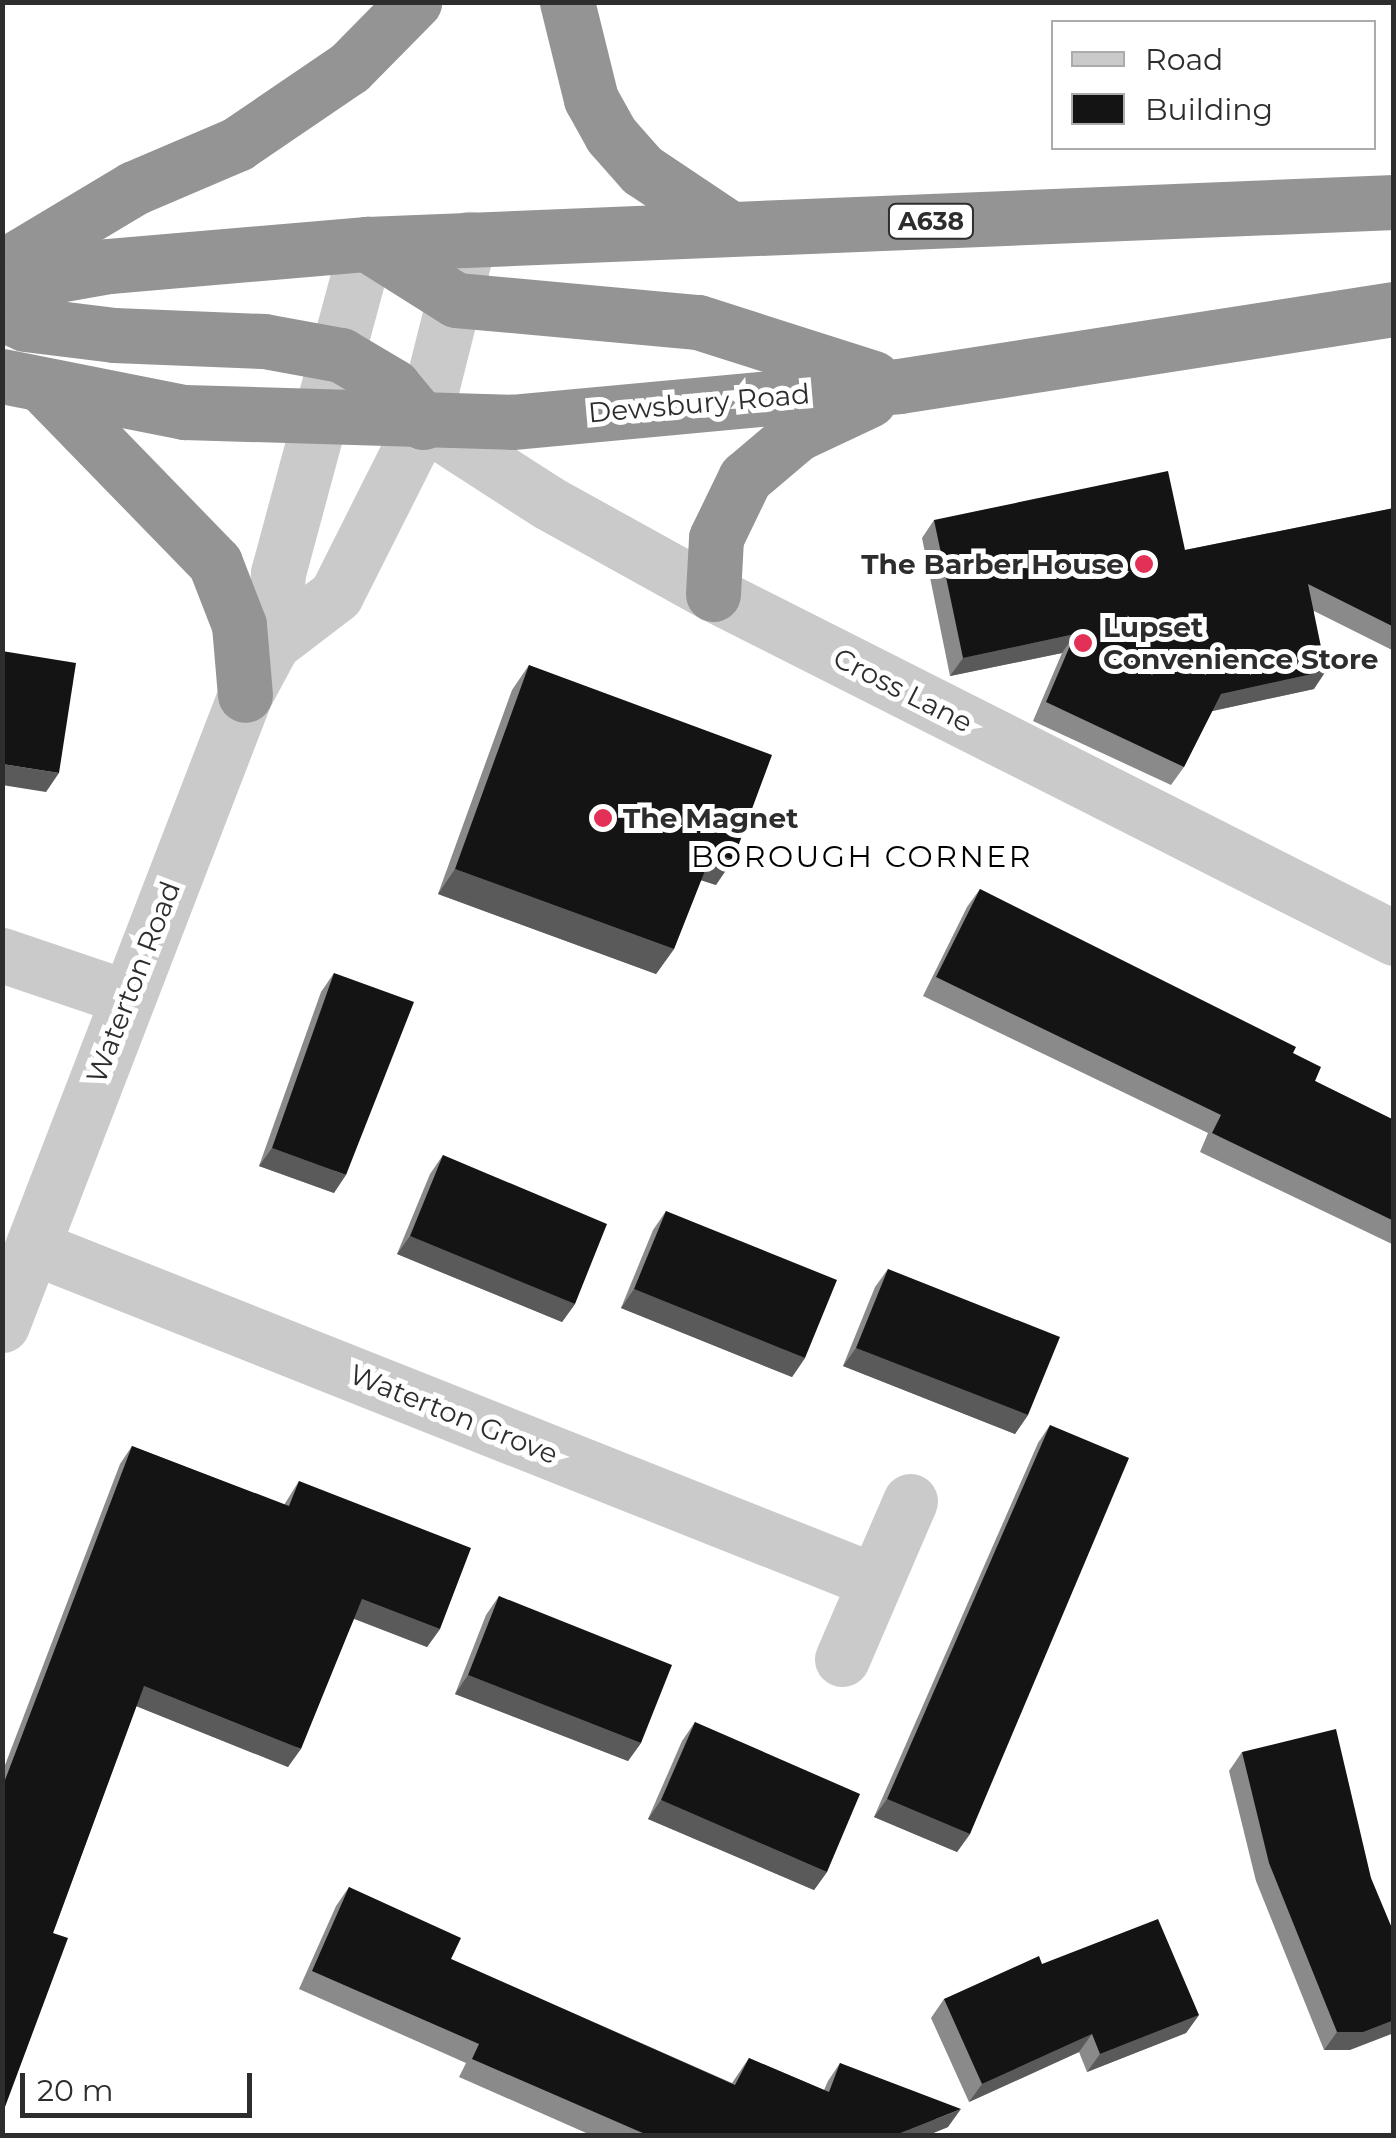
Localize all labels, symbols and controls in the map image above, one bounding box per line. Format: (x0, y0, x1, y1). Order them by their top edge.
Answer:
legend (1051, 20, 1376, 150)
text: Road (1145, 41, 1223, 78)
text: Building (1145, 91, 1273, 128)
road number: A638 (886, 201, 976, 241)
street label: Dewsbury Road (587, 377, 811, 429)
place label: The Barber House (861, 547, 1124, 581)
marker: The Barber House (1133, 553, 1155, 575)
place label: Lupset Convenience Store (1103, 610, 1378, 676)
marker: Lupset Convenience Store (1072, 632, 1094, 654)
street label: Cross Lane (828, 641, 978, 739)
place label: The Magnet (623, 801, 798, 835)
marker: The Magnet (592, 807, 614, 829)
district label: BOROUGH CORNER (691, 839, 1033, 875)
street label: Waterton Road (79, 876, 187, 1088)
street label: Waterton Grove (345, 1357, 563, 1471)
scale bar (25, 2053, 258, 2115)
text: 20 m (37, 2072, 114, 2109)

